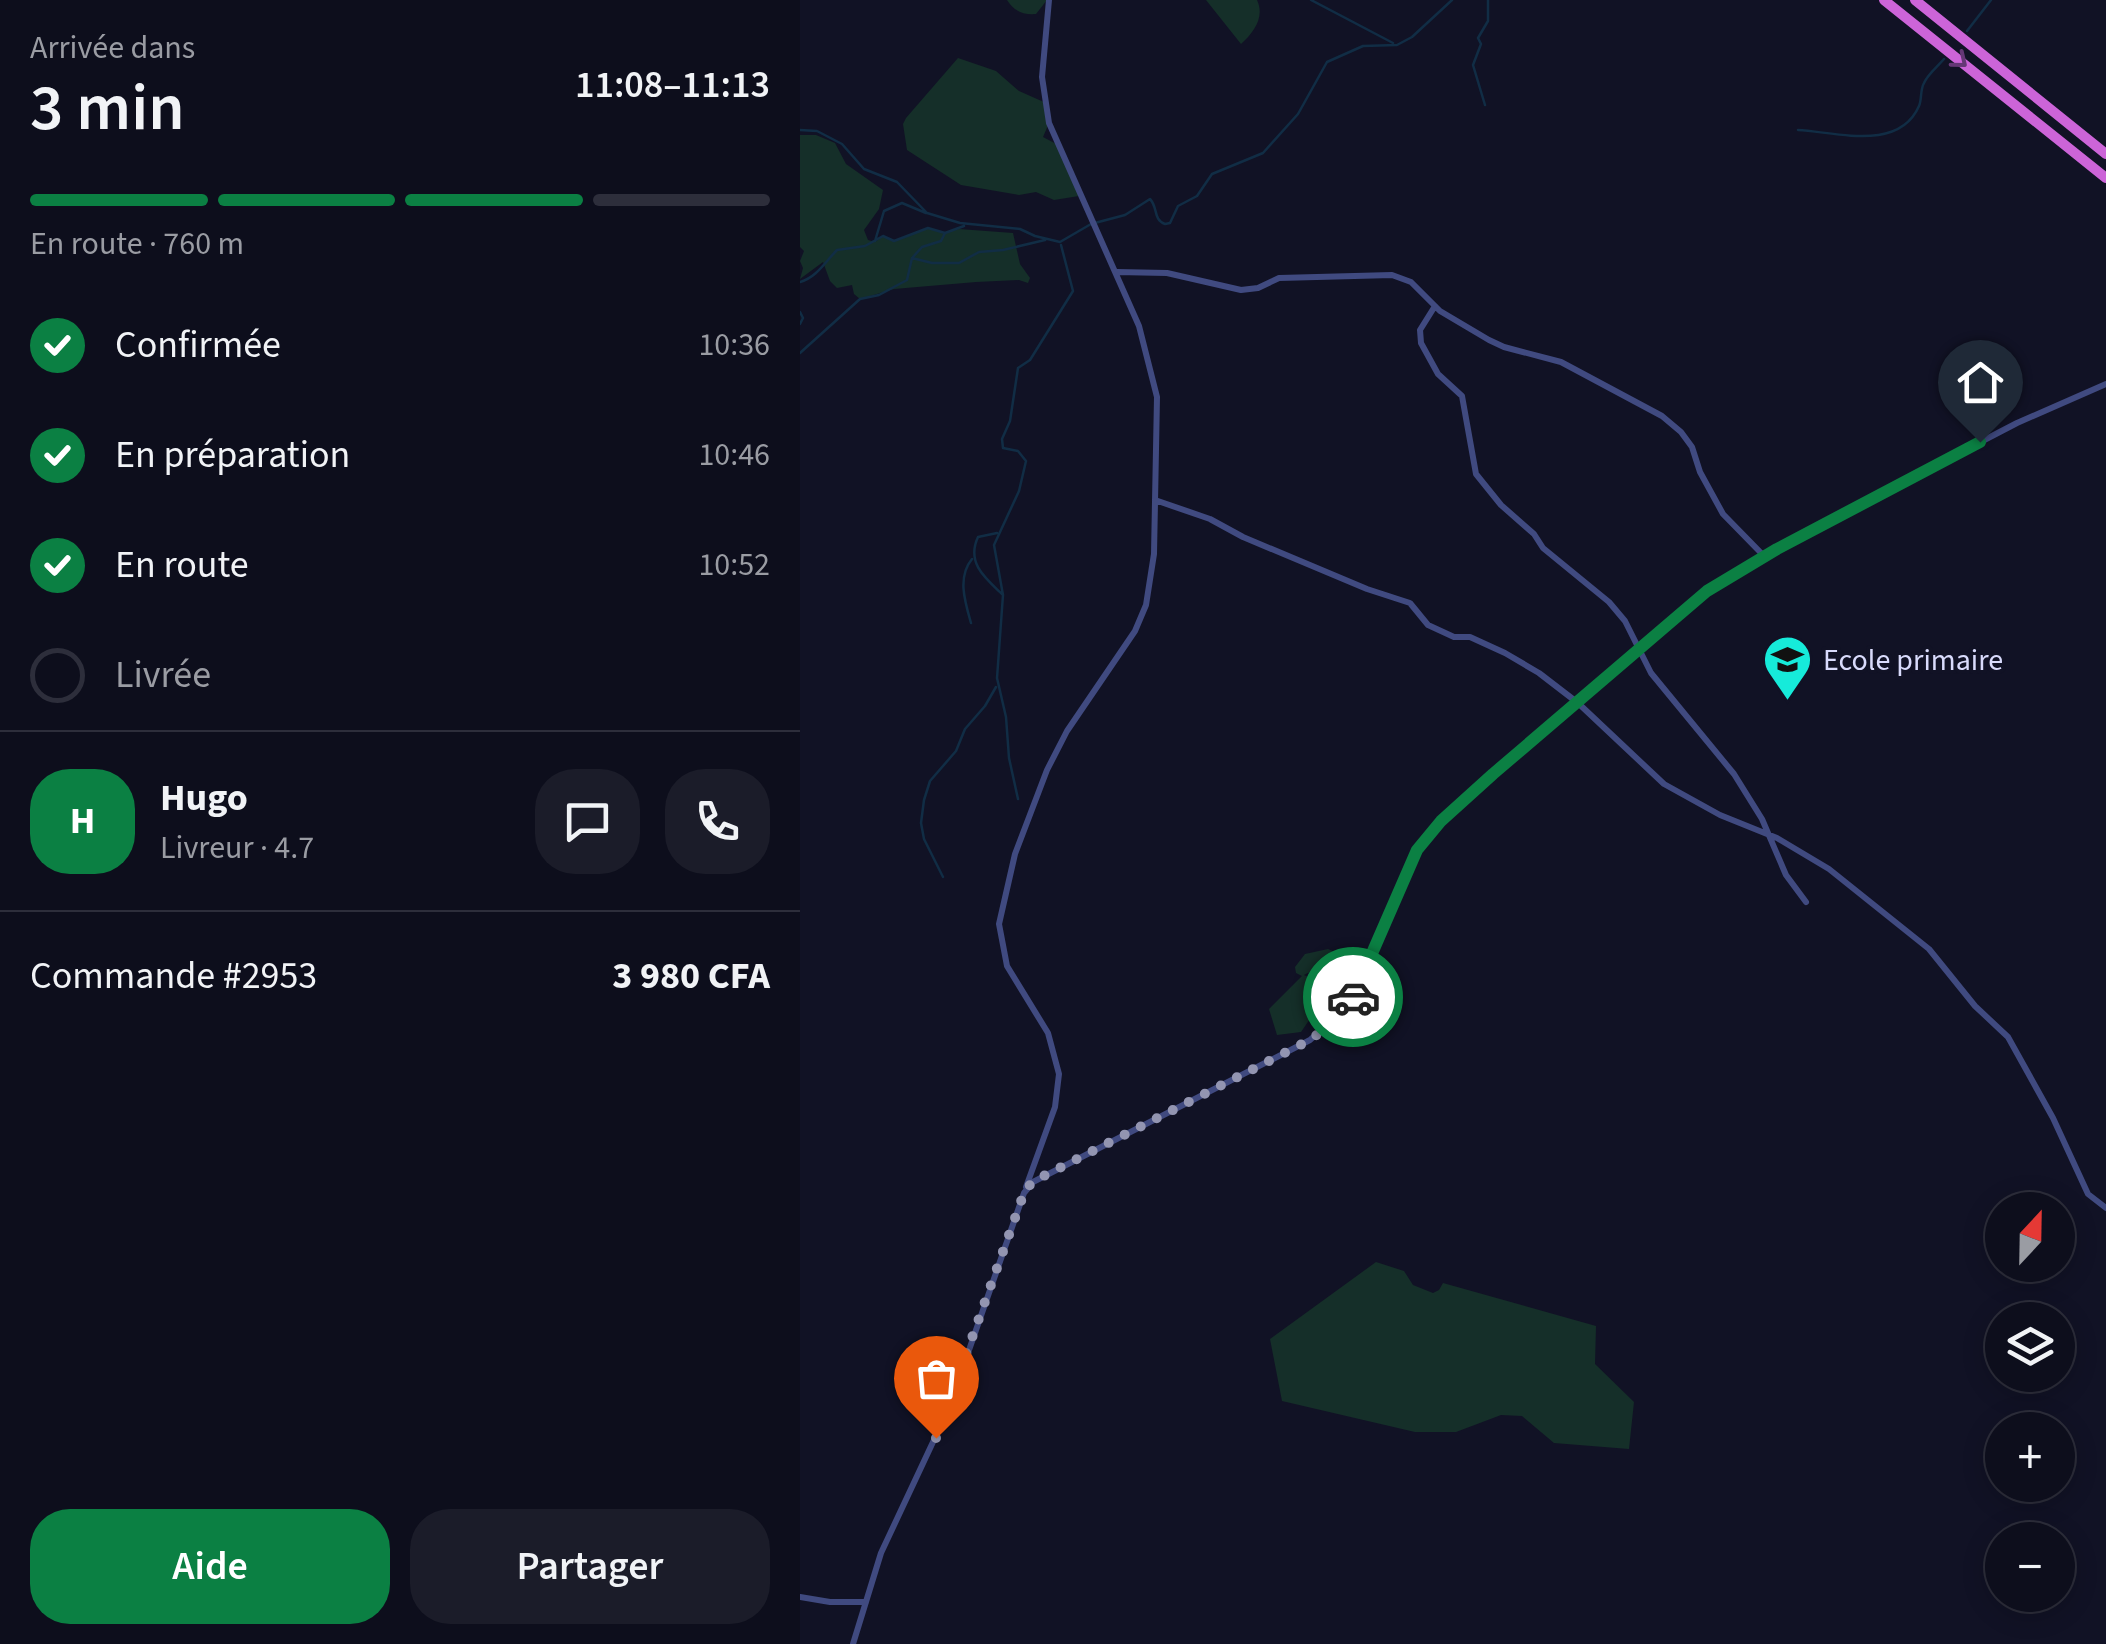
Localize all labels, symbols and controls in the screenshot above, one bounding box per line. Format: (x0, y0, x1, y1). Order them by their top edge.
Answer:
text: Arrivée dans (30, 25, 195, 71)
one-way arrow (1949, 49, 1967, 67)
text: 11:08–11:13 (575, 58, 770, 112)
text: 3 min (30, 62, 185, 155)
text: En route · 760 m (30, 221, 244, 267)
icon: check (30, 318, 85, 373)
text: Confirmée (115, 318, 281, 372)
text: 10:36 (698, 322, 770, 368)
pin (1938, 340, 2023, 443)
icon: home (1953, 355, 2008, 410)
icon: check (30, 428, 85, 483)
text: En préparation (115, 428, 350, 482)
text: 10:46 (698, 432, 770, 478)
icon: check (30, 538, 85, 593)
text: En route (115, 538, 249, 592)
text: 10:52 (698, 542, 770, 588)
school or university icon: Ecole primaire (1762, 634, 1814, 702)
place label: Ecole primaire (1823, 639, 2003, 682)
text: Livrée (115, 648, 211, 702)
button: chat (535, 769, 640, 874)
button: phone (665, 769, 770, 874)
text: Hugo (160, 771, 248, 825)
text: H (70, 794, 95, 848)
text: Livreur · 4.7 (160, 825, 314, 871)
courier (1303, 947, 1403, 1047)
text: Commande #2953 (30, 949, 317, 1003)
text: 3 980 CFA (612, 949, 770, 1003)
icon: car (1326, 970, 1381, 1025)
north arrow (1985, 1192, 2075, 1282)
map controls (1985, 1192, 2075, 1612)
button: layers (1985, 1302, 2075, 1392)
pin (894, 1336, 979, 1439)
icon: bag (909, 1351, 964, 1406)
button: + (1985, 1412, 2075, 1502)
button: Aide (30, 1509, 390, 1624)
button: Partager (410, 1509, 770, 1624)
button: − (1985, 1522, 2075, 1612)

